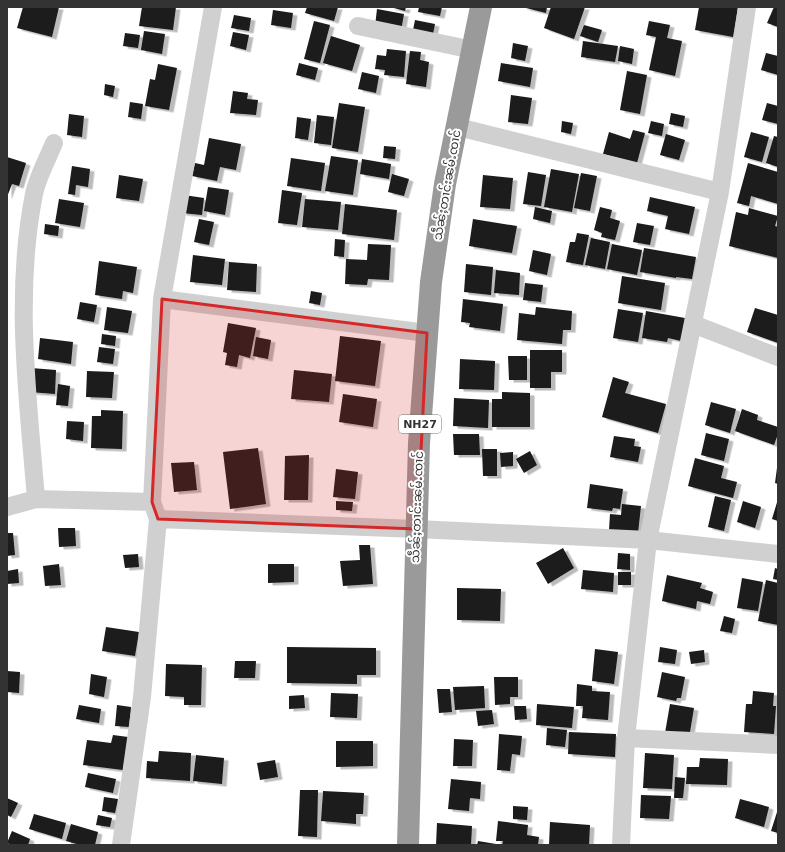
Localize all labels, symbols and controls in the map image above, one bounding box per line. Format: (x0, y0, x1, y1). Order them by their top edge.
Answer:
street label: သဵၼ်ႈတၢင်းၼမ်ႉၸၢင် (428, 128, 464, 241)
road number: NH27 (399, 415, 441, 433)
street label: သဵၼ်ႈတၢင်းၼမ်ႉၸၢင် (406, 451, 426, 563)

